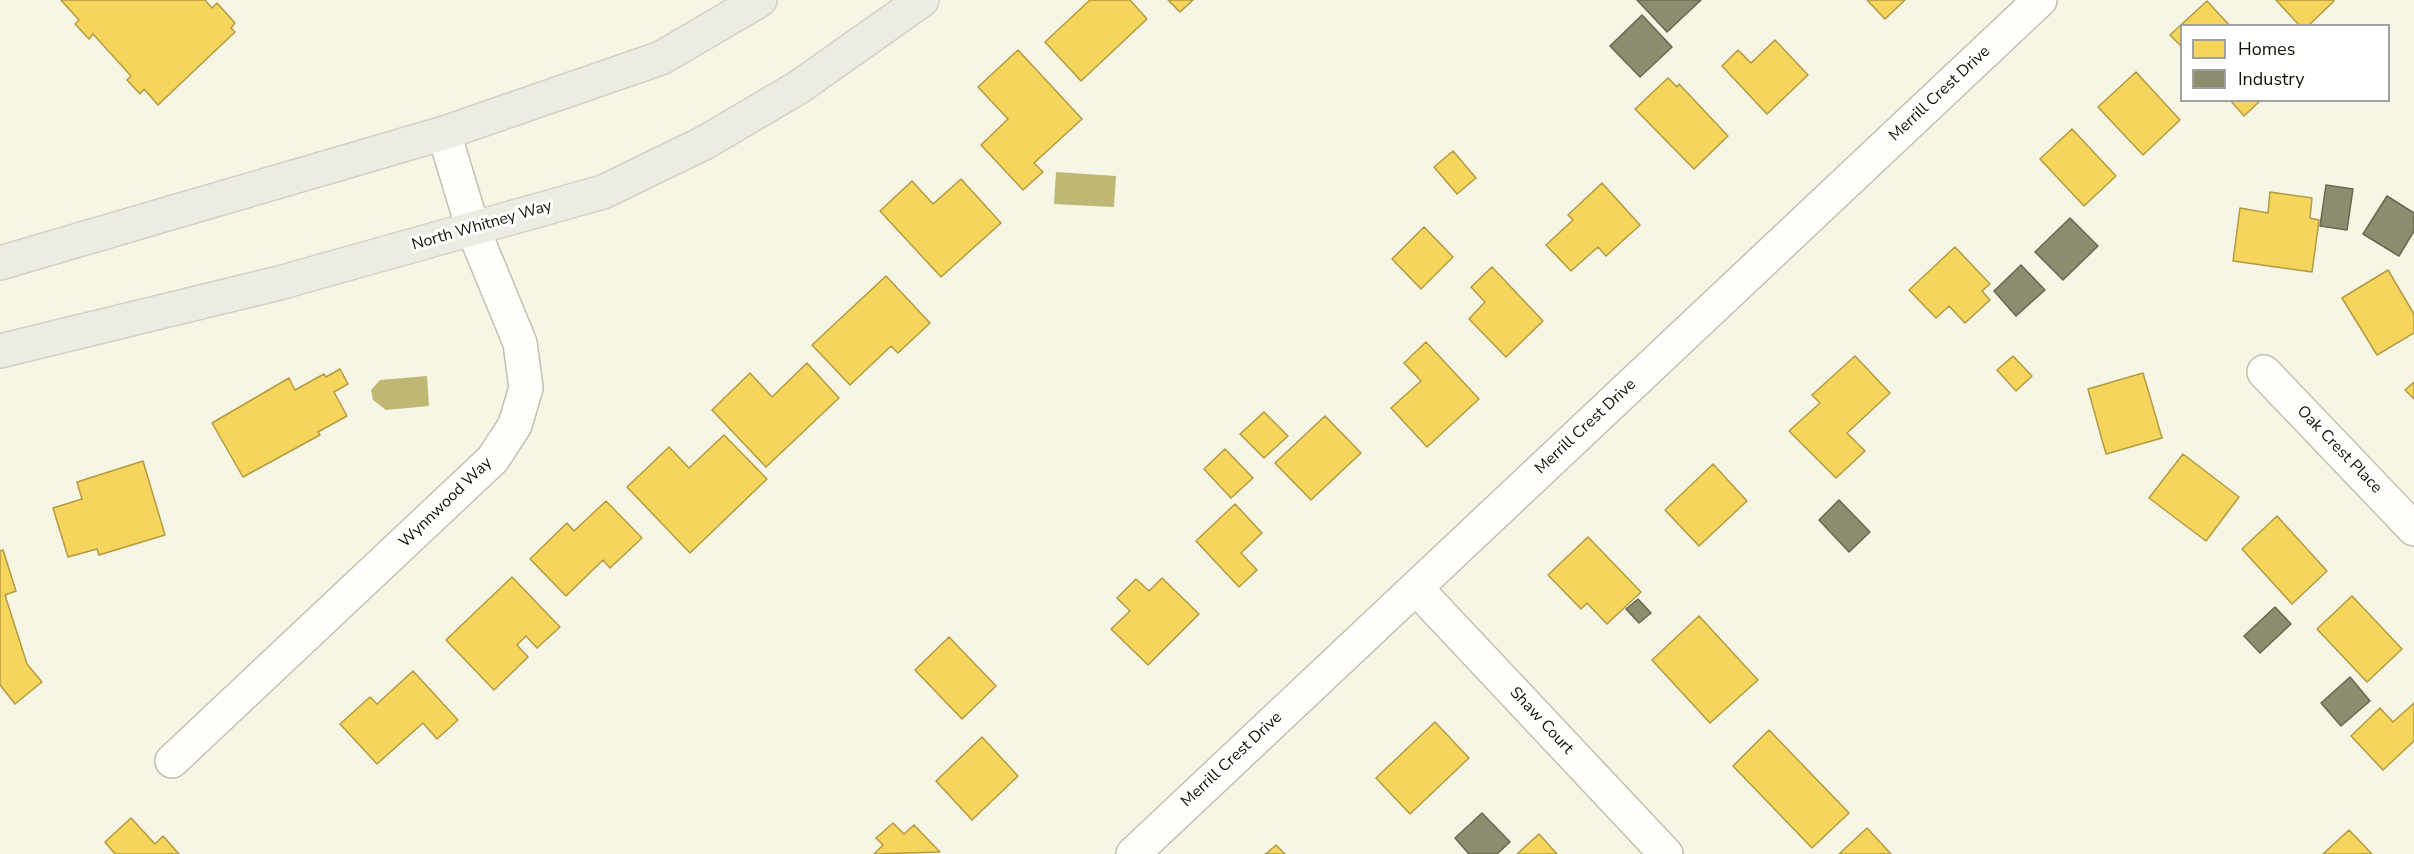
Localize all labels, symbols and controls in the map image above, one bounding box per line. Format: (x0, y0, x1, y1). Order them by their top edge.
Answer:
legend (2180, 24, 2390, 102)
text: Homes (2238, 37, 2295, 61)
street label: Merrill Crest Drive (1886, 42, 1994, 146)
text: Industry (2238, 67, 2305, 91)
street label: North Whitney Way (410, 197, 554, 255)
street label: Merrill Crest Drive (1532, 375, 1640, 479)
street label: Oak Crest Place (2292, 402, 2386, 498)
street label: Wynnwood Way (396, 454, 496, 552)
street label: Shaw Court (1505, 683, 1577, 759)
street label: Merrill Crest Drive (1178, 708, 1286, 812)

